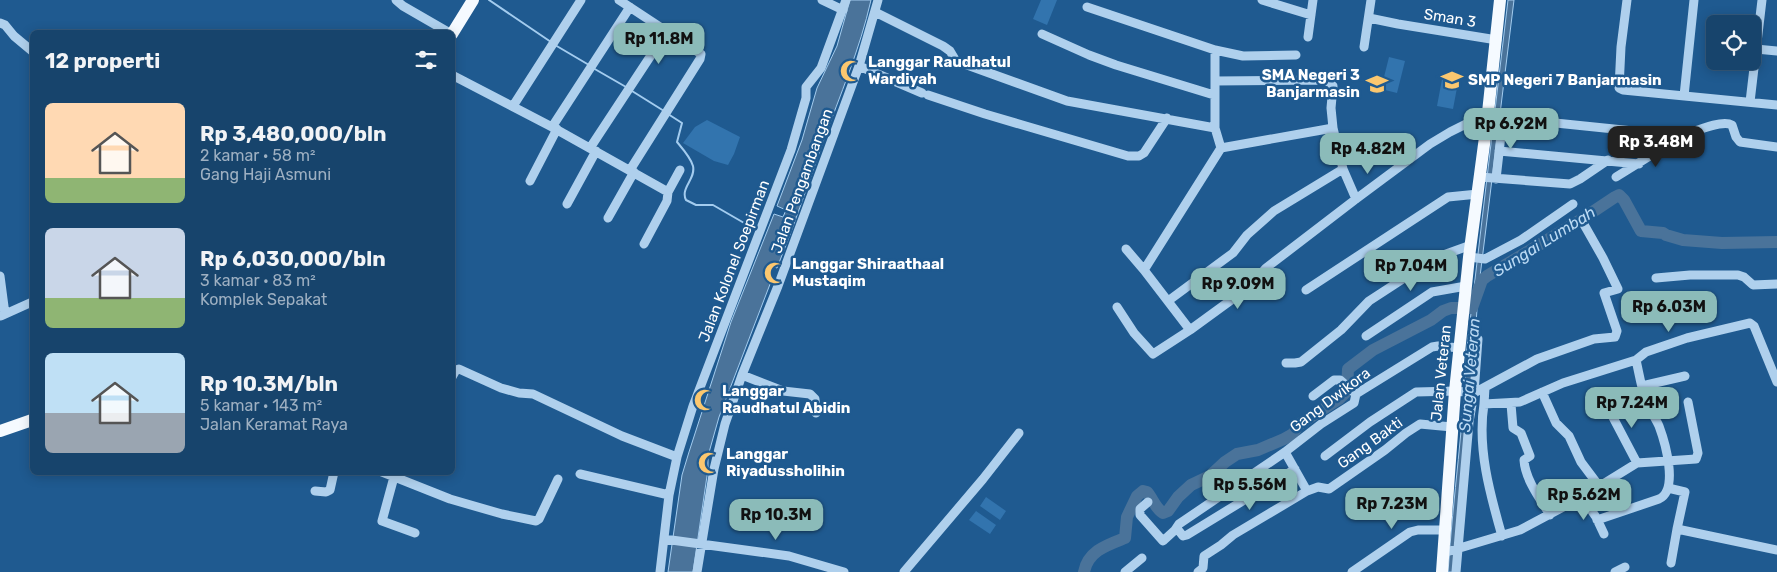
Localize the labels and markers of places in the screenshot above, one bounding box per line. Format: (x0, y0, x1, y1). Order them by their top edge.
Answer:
pin: Rp 11.8M (607, 22, 711, 65)
place label: Langgar Raudhatul Wardiyah (868, 53, 1011, 88)
mosque icon: Langgar Raudhatul Wardiyah (838, 58, 864, 84)
place label: SMA Negeri 3 Banjarmasin (1262, 66, 1360, 101)
school or university icon: SMP Negeri 7 Banjarmasin (1439, 67, 1465, 93)
school or university icon: SMA Negeri 3 Banjarmasin (1364, 71, 1390, 97)
place label: SMP Negeri 7 Banjarmasin (1468, 71, 1662, 89)
pin: Rp 6.92M (1459, 108, 1563, 150)
pin: Rp 3.48M (1604, 126, 1708, 168)
pin: Rp 4.82M (1316, 132, 1420, 175)
pin: Rp 7.04M (1359, 250, 1463, 292)
place label: Langgar Shiraathaal Mustaqim (792, 255, 944, 290)
mosque icon: Langgar Shiraathaal Mustaqim (762, 260, 788, 286)
pin: Rp 9.09M (1186, 268, 1290, 310)
pin: Rp 6.03M (1617, 290, 1721, 333)
place label: Langgar Raudhatul Abidin (722, 382, 850, 417)
pin: Rp 7.24M (1580, 386, 1684, 429)
mosque icon: Langgar Raudhatul Abidin (692, 387, 718, 413)
place label: Langgar Riyadussholihin (726, 445, 845, 480)
mosque icon: Langgar Riyadussholihin (696, 450, 722, 476)
pin: Rp 5.56M (1198, 468, 1302, 511)
pin: Rp 5.62M (1532, 478, 1636, 521)
pin: Rp 7.23M (1340, 488, 1444, 530)
pin: Rp 10.3M (724, 498, 828, 541)

